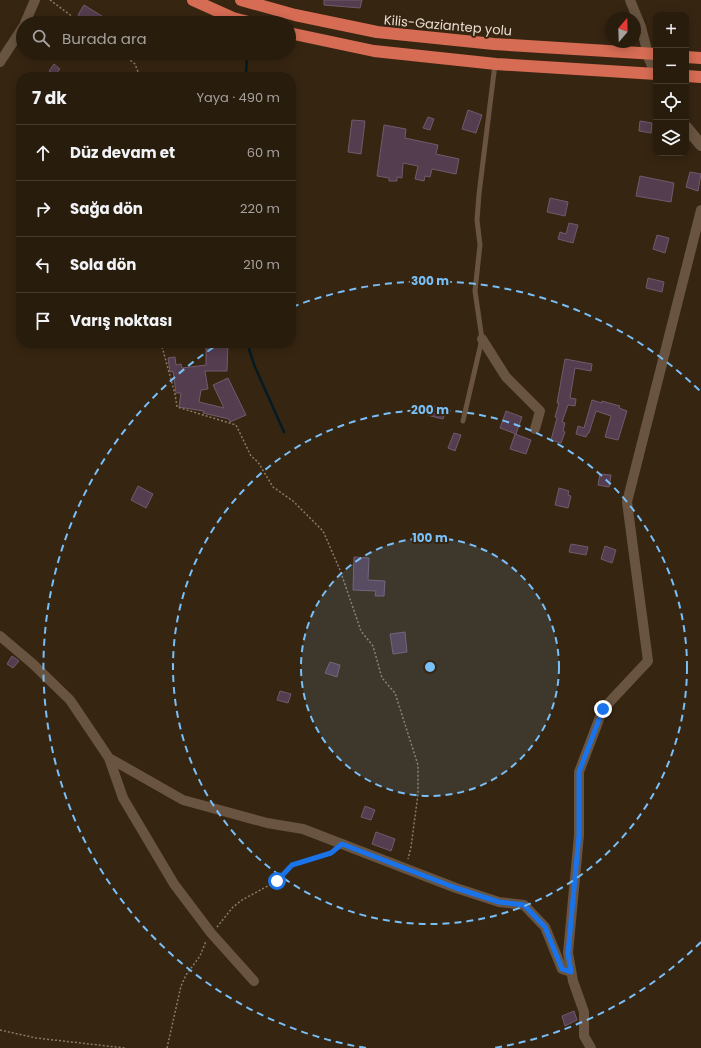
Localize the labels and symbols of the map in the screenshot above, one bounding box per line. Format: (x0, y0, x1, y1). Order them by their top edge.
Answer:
street label: Kilis-Gaziantep yolu (383, 10, 513, 41)
north arrow (605, 12, 641, 48)
text: 300 m (411, 272, 449, 289)
text: 200 m (411, 401, 449, 418)
text: 100 m (412, 529, 448, 546)
centre of rings (423, 660, 437, 674)
route end (594, 700, 612, 718)
route start (268, 872, 286, 890)

